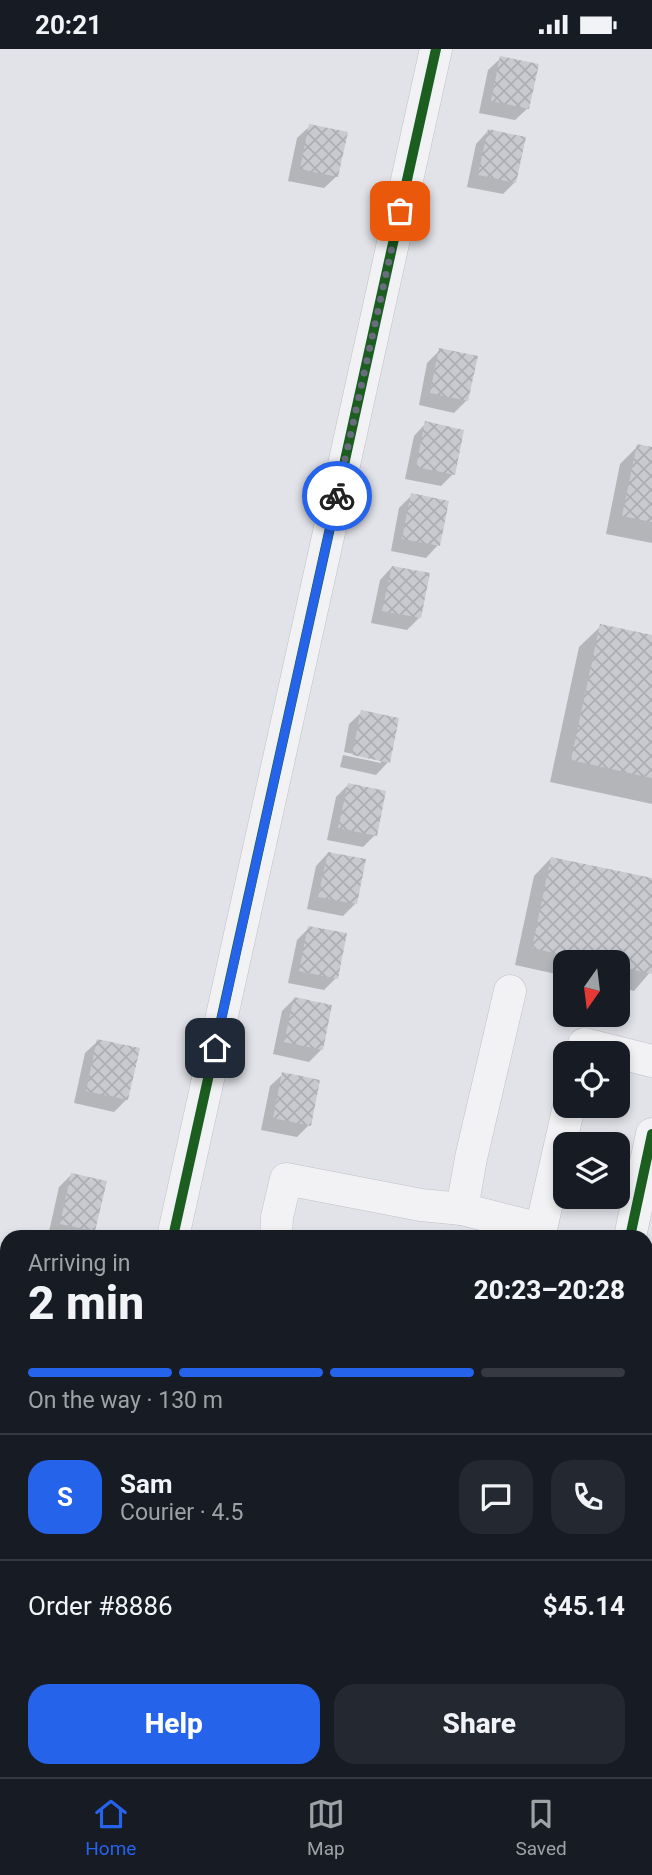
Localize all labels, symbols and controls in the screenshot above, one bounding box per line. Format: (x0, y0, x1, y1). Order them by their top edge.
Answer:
text: 20:21 (35, 10, 102, 40)
pin (370, 181, 430, 241)
icon: bag (381, 192, 419, 230)
courier (302, 461, 372, 531)
icon: bike (318, 477, 356, 515)
north arrow (553, 950, 630, 1027)
map controls (553, 950, 630, 1209)
pin (185, 1018, 245, 1078)
icon: home (196, 1029, 234, 1067)
button: locate (553, 1041, 630, 1118)
button: layers (553, 1132, 630, 1209)
text: Arriving in (28, 1250, 131, 1277)
text: 20:23–20:28 (474, 1275, 625, 1305)
text: 2 min (28, 1276, 144, 1330)
text: On the way · 130 m (28, 1387, 223, 1414)
button: chat (459, 1460, 533, 1534)
button: phone (551, 1460, 625, 1534)
text: Sam (120, 1469, 172, 1499)
text: S (57, 1482, 73, 1512)
text: Courier · 4.5 (120, 1499, 243, 1526)
text: Order #8886 (28, 1591, 173, 1621)
text: $45.14 (543, 1591, 625, 1621)
button: Help (28, 1684, 320, 1764)
button: Share (334, 1684, 625, 1764)
tab: Home (85, 1795, 136, 1860)
tab: Map (307, 1795, 345, 1860)
tab: Saved (515, 1795, 567, 1860)

